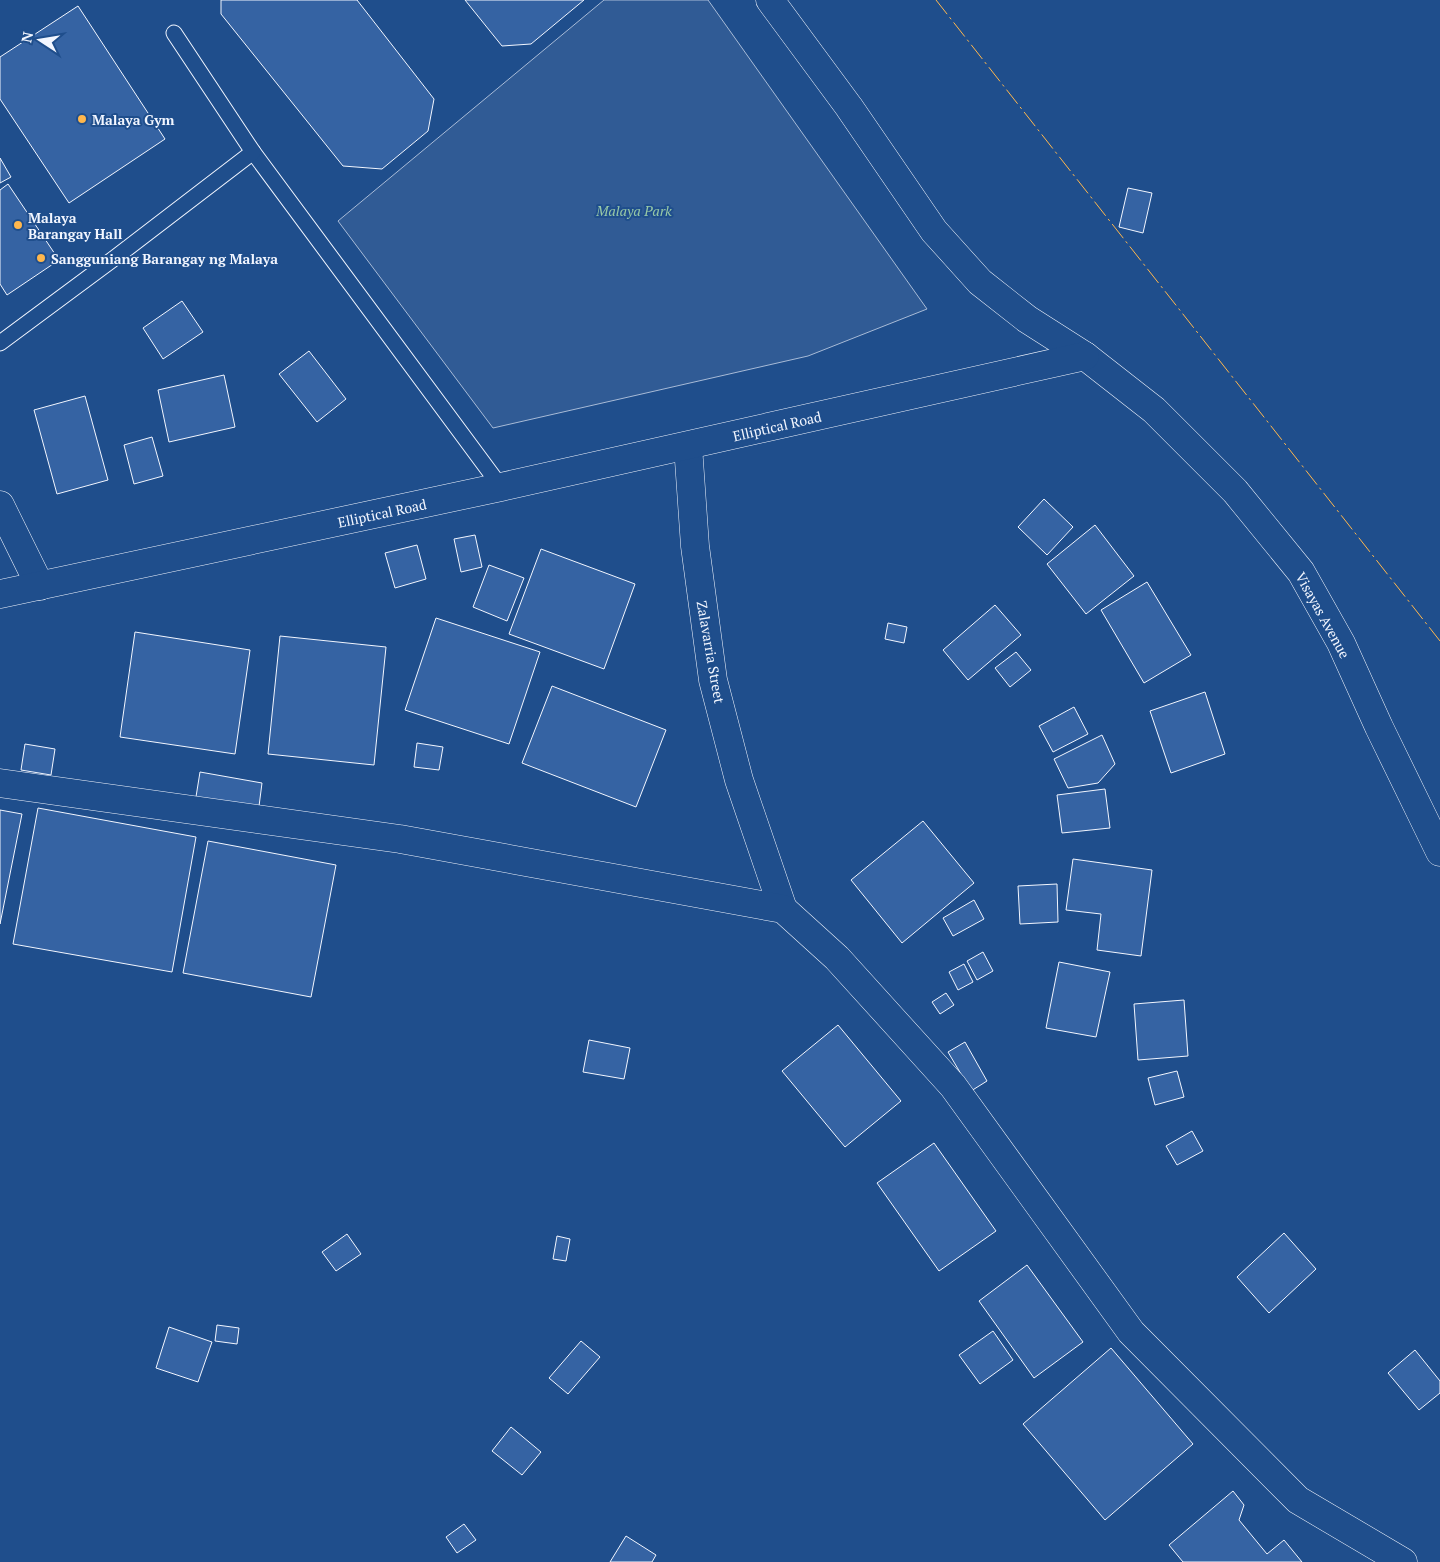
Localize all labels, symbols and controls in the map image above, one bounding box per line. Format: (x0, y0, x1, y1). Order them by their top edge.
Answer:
north arrow (15, 15, 65, 65)
text: N (16, 30, 37, 44)
place label: Malaya Gym (92, 110, 175, 129)
marker: Malaya Gym (76, 113, 88, 125)
park label: Malaya Park (595, 201, 672, 220)
place label: Malaya Barangay Hall (28, 208, 123, 243)
marker: Malaya Barangay Hall (12, 219, 24, 231)
place label: Sangguniang Barangay ng Malaya (51, 249, 278, 268)
marker: Sangguniang Barangay ng Malaya (35, 252, 47, 264)
street label: Elliptical Road (731, 407, 823, 445)
street label: Elliptical Road (336, 494, 428, 532)
street label: Visayas Avenue (1291, 568, 1355, 662)
street label: Zalavarria Street (693, 599, 730, 706)

